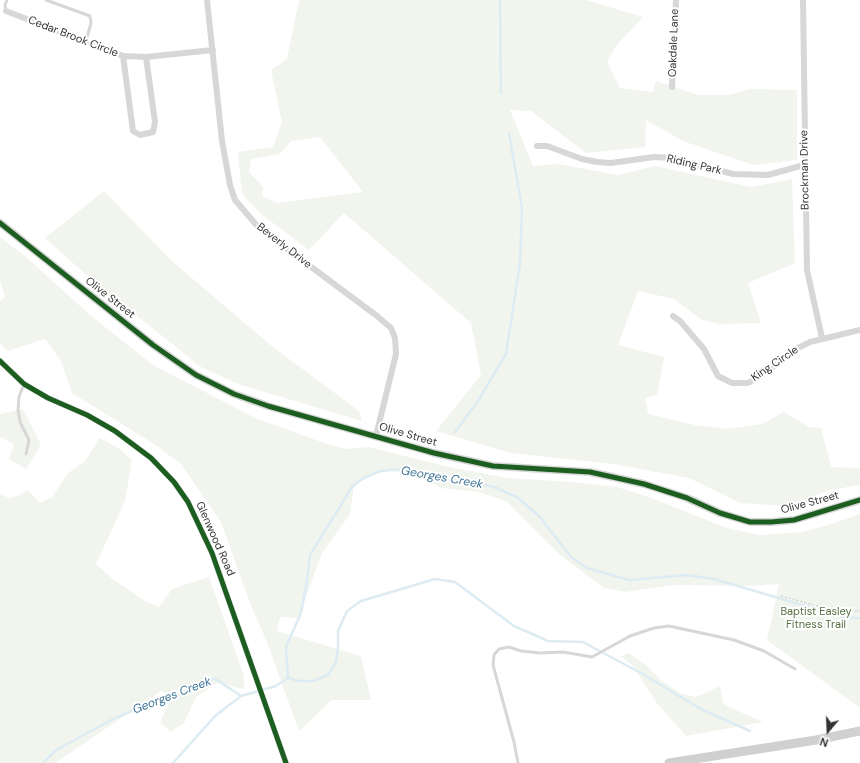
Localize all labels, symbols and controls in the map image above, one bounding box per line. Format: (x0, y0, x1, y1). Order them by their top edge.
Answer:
street label: Oakdale Lane (666, 9, 682, 77)
street label: Cedar Brook Circle (26, 14, 120, 60)
street label: Brockman Drive (798, 130, 812, 210)
street label: Riding Park (665, 152, 723, 178)
street label: Beverly Drive (254, 220, 314, 272)
street label: Olive Street (83, 274, 137, 322)
street label: King Circle (749, 343, 801, 385)
street label: Olive Street (378, 420, 438, 450)
water label: Georges Creek (400, 464, 484, 492)
street label: Olive Street (780, 489, 840, 517)
street label: Glenwood Road (193, 500, 237, 578)
park label: Baptist Easley Fitness Trail (780, 605, 852, 631)
water label: Georges Creek (131, 674, 213, 718)
north arrow (808, 711, 848, 751)
text: N (818, 734, 830, 750)

